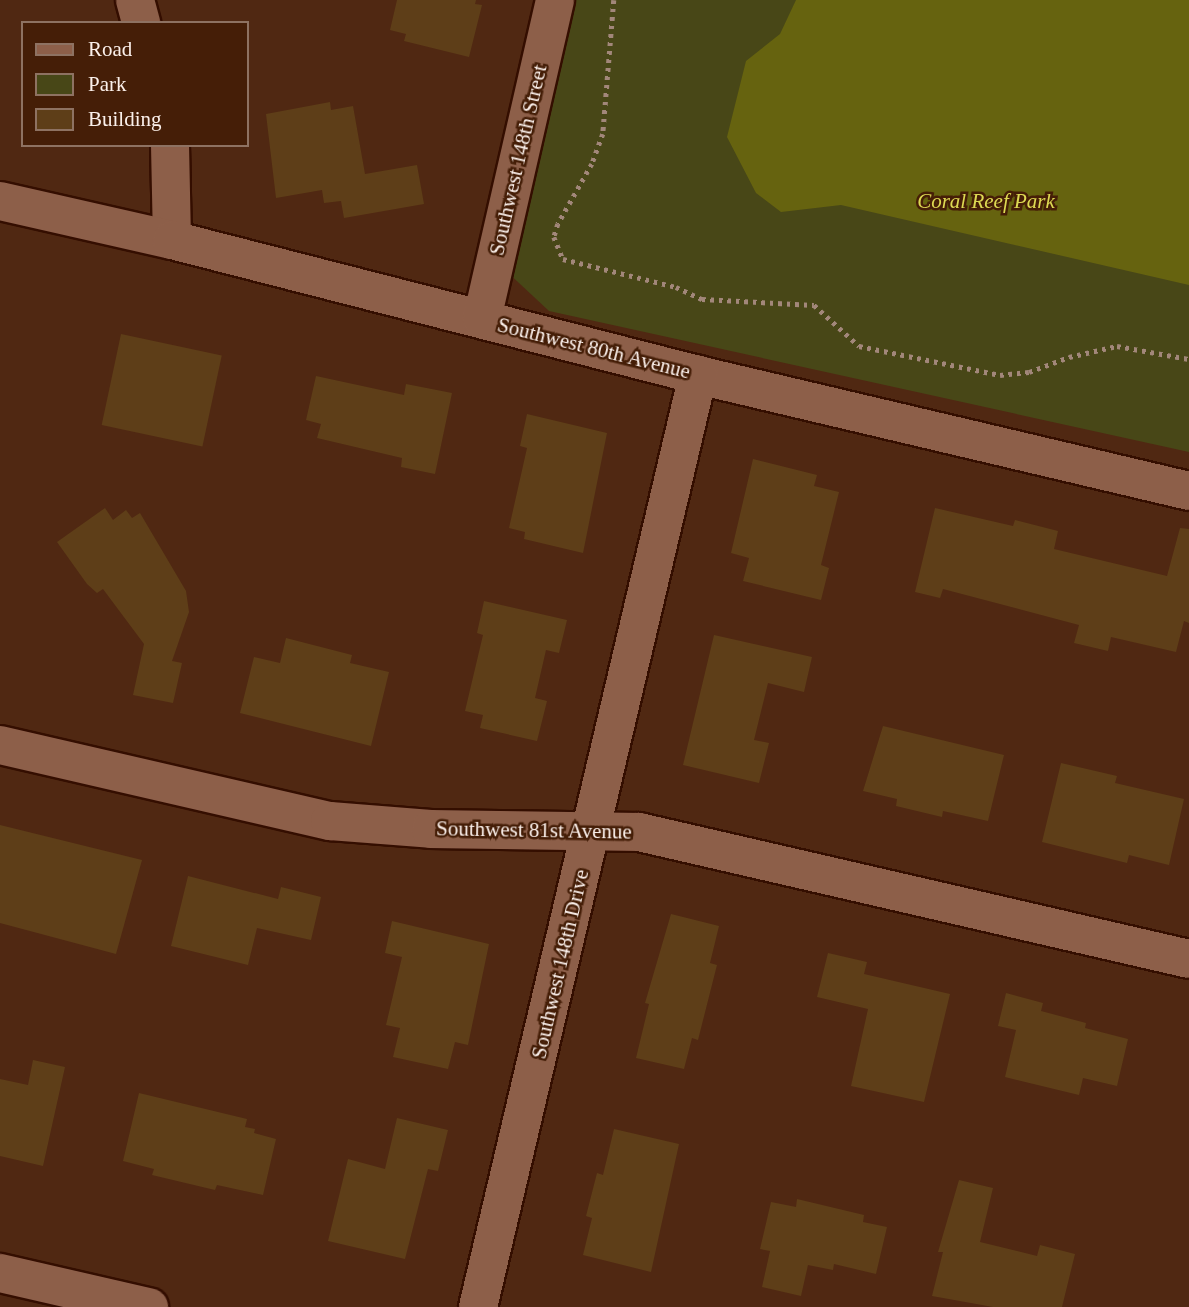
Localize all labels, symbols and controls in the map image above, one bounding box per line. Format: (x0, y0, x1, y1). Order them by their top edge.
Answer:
legend (21, 21, 248, 147)
text: Road (88, 37, 132, 61)
street label: Southwest 148th Street (484, 62, 552, 258)
text: Park (88, 72, 127, 96)
text: Building (88, 107, 162, 131)
park label: Coral Reef Park (917, 188, 1055, 214)
street label: Southwest 80th Avenue (494, 312, 694, 384)
street label: Southwest 81st Avenue (435, 816, 633, 844)
street label: Southwest 148th Drive (526, 867, 594, 1061)

